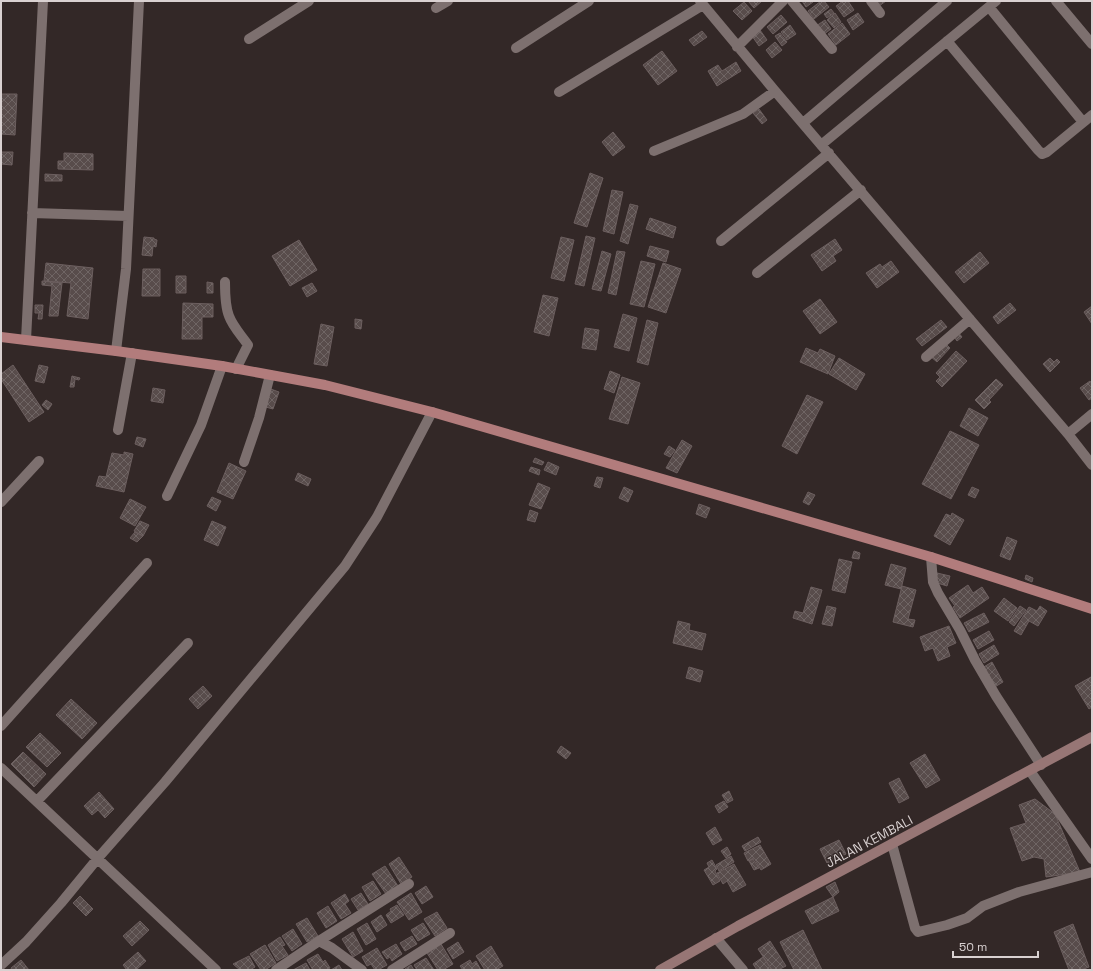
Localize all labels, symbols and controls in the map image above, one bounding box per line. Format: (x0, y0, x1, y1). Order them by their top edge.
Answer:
street label: JALAN KEMBALI (823, 811, 916, 872)
scale bar (953, 933, 1038, 959)
text: 50 m (959, 939, 987, 955)

